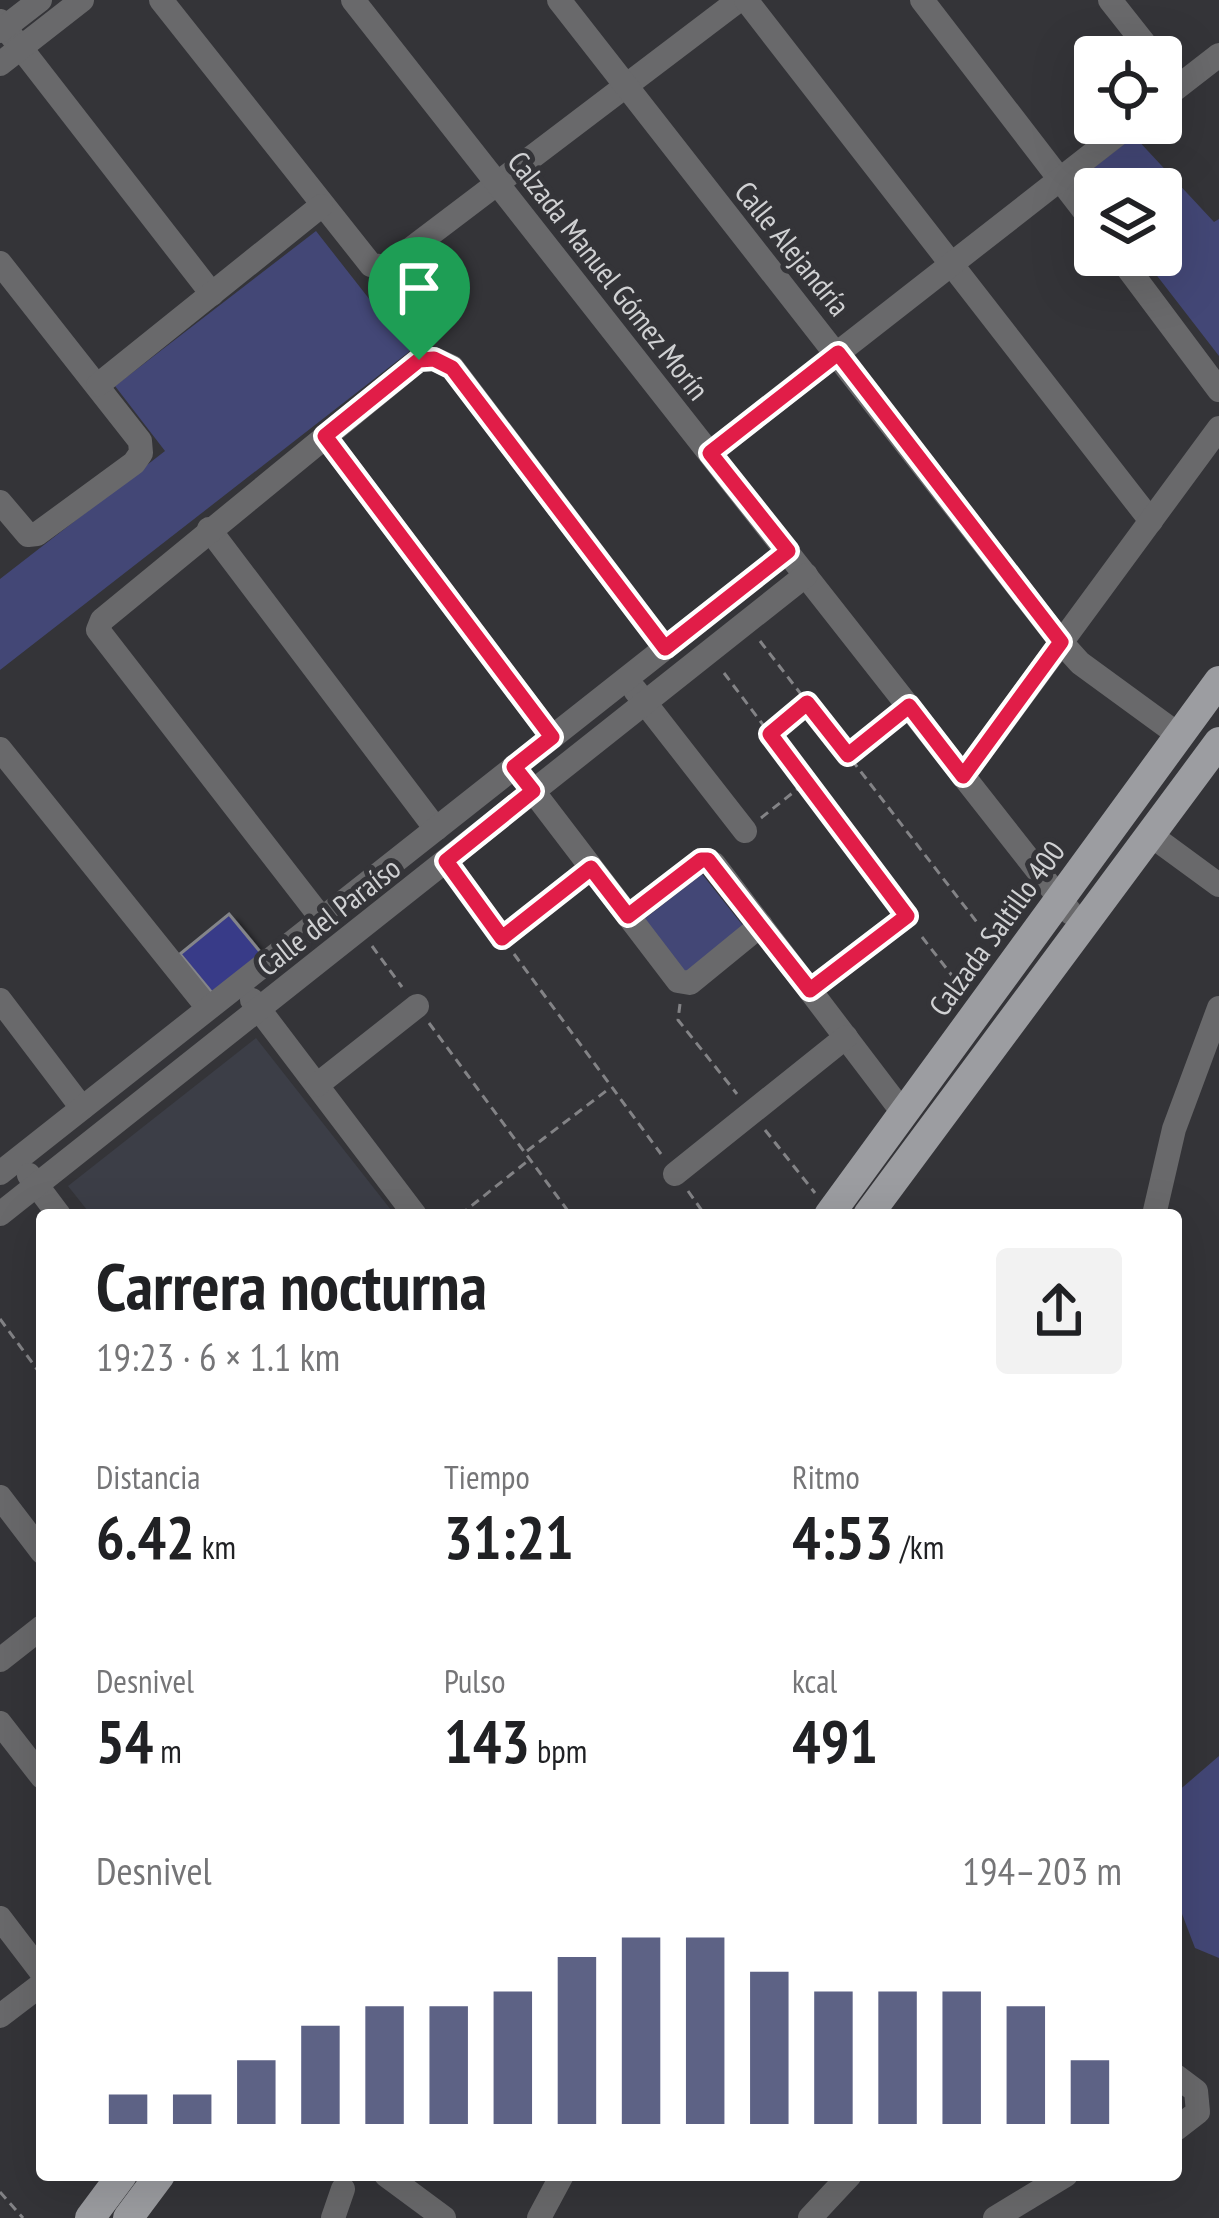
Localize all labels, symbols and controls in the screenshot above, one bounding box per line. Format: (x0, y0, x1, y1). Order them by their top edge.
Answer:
map controls (1074, 36, 1182, 276)
button: locate (1074, 36, 1182, 144)
street label: Calzada Manuel Gómez Morín (500, 143, 718, 407)
button: layers (1074, 168, 1182, 276)
street label: Calle Alejandría (727, 173, 859, 323)
pin (368, 237, 470, 360)
icon: arrive (386, 255, 452, 321)
street label: Calzada Saltillo 400 (919, 833, 1073, 1023)
street label: Calle del Paraíso (248, 848, 408, 984)
text: Carrera nocturna (96, 1243, 487, 1328)
button: share (996, 1248, 1122, 1374)
text: 19:23 · 6 × 1.1 km (96, 1331, 340, 1382)
text: Distancia (96, 1455, 201, 1498)
text: Tiempo (444, 1455, 530, 1498)
text: Ritmo (792, 1455, 860, 1498)
text: 6.42 (96, 1498, 195, 1576)
text: 31:21 (444, 1498, 574, 1576)
text: 4:53 (792, 1498, 893, 1576)
text: km (195, 1525, 236, 1568)
text: /km (893, 1525, 944, 1568)
text: Desnivel (96, 1659, 194, 1702)
text: Pulso (444, 1659, 505, 1702)
text: kcal (792, 1659, 837, 1702)
text: 54 (96, 1702, 153, 1780)
text: 143 (444, 1702, 530, 1780)
text: 491 (792, 1702, 878, 1780)
text: m (153, 1729, 182, 1772)
text: bpm (530, 1729, 587, 1772)
text: Desnivel (96, 1845, 212, 1896)
text: 194–203 m (962, 1845, 1122, 1896)

